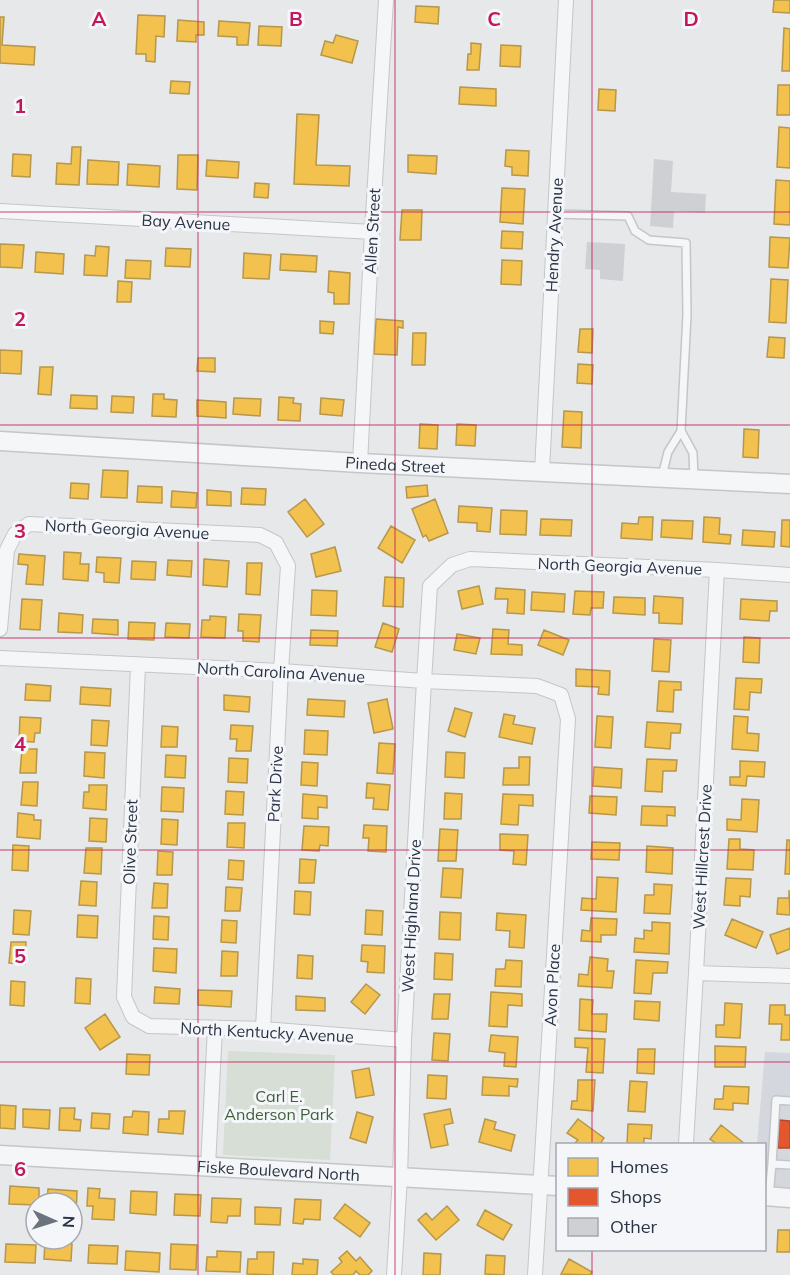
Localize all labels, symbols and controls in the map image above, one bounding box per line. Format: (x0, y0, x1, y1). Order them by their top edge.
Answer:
text: A (92, 6, 107, 31)
text: B (289, 6, 303, 31)
text: C (487, 6, 501, 31)
text: D (683, 6, 699, 31)
text: 1 (14, 93, 26, 118)
street label: Hendry Avenue (541, 177, 567, 293)
street label: Allen Street (360, 187, 384, 274)
street label: Bay Avenue (141, 210, 231, 234)
text: 2 (14, 306, 26, 331)
street label: Pineda Street (345, 452, 446, 477)
street label: North Georgia Avenue (44, 515, 210, 543)
text: 3 (14, 518, 26, 543)
street label: North Georgia Avenue (537, 553, 703, 579)
street label: North Carolina Avenue (197, 658, 365, 686)
text: 4 (14, 731, 26, 756)
street label: Park Drive (263, 745, 287, 823)
street label: West Hillcrest Drive (688, 784, 716, 930)
street label: Olive Street (119, 799, 141, 885)
street label: West Highland Drive (397, 839, 425, 993)
text: 5 (14, 943, 26, 968)
street label: Avon Place (540, 943, 564, 1027)
street label: North Kentucky Avenue (180, 1017, 354, 1047)
park label: Carl E. Anderson Park (224, 1086, 334, 1124)
legend (556, 1143, 766, 1251)
text: Homes (610, 1155, 669, 1178)
text: 6 (14, 1156, 26, 1181)
street label: Fiske Boulevard North (197, 1156, 361, 1185)
text: Shops (610, 1185, 662, 1208)
north arrow (24, 1191, 84, 1251)
text: N (59, 1215, 79, 1228)
text: Other (610, 1215, 658, 1238)

